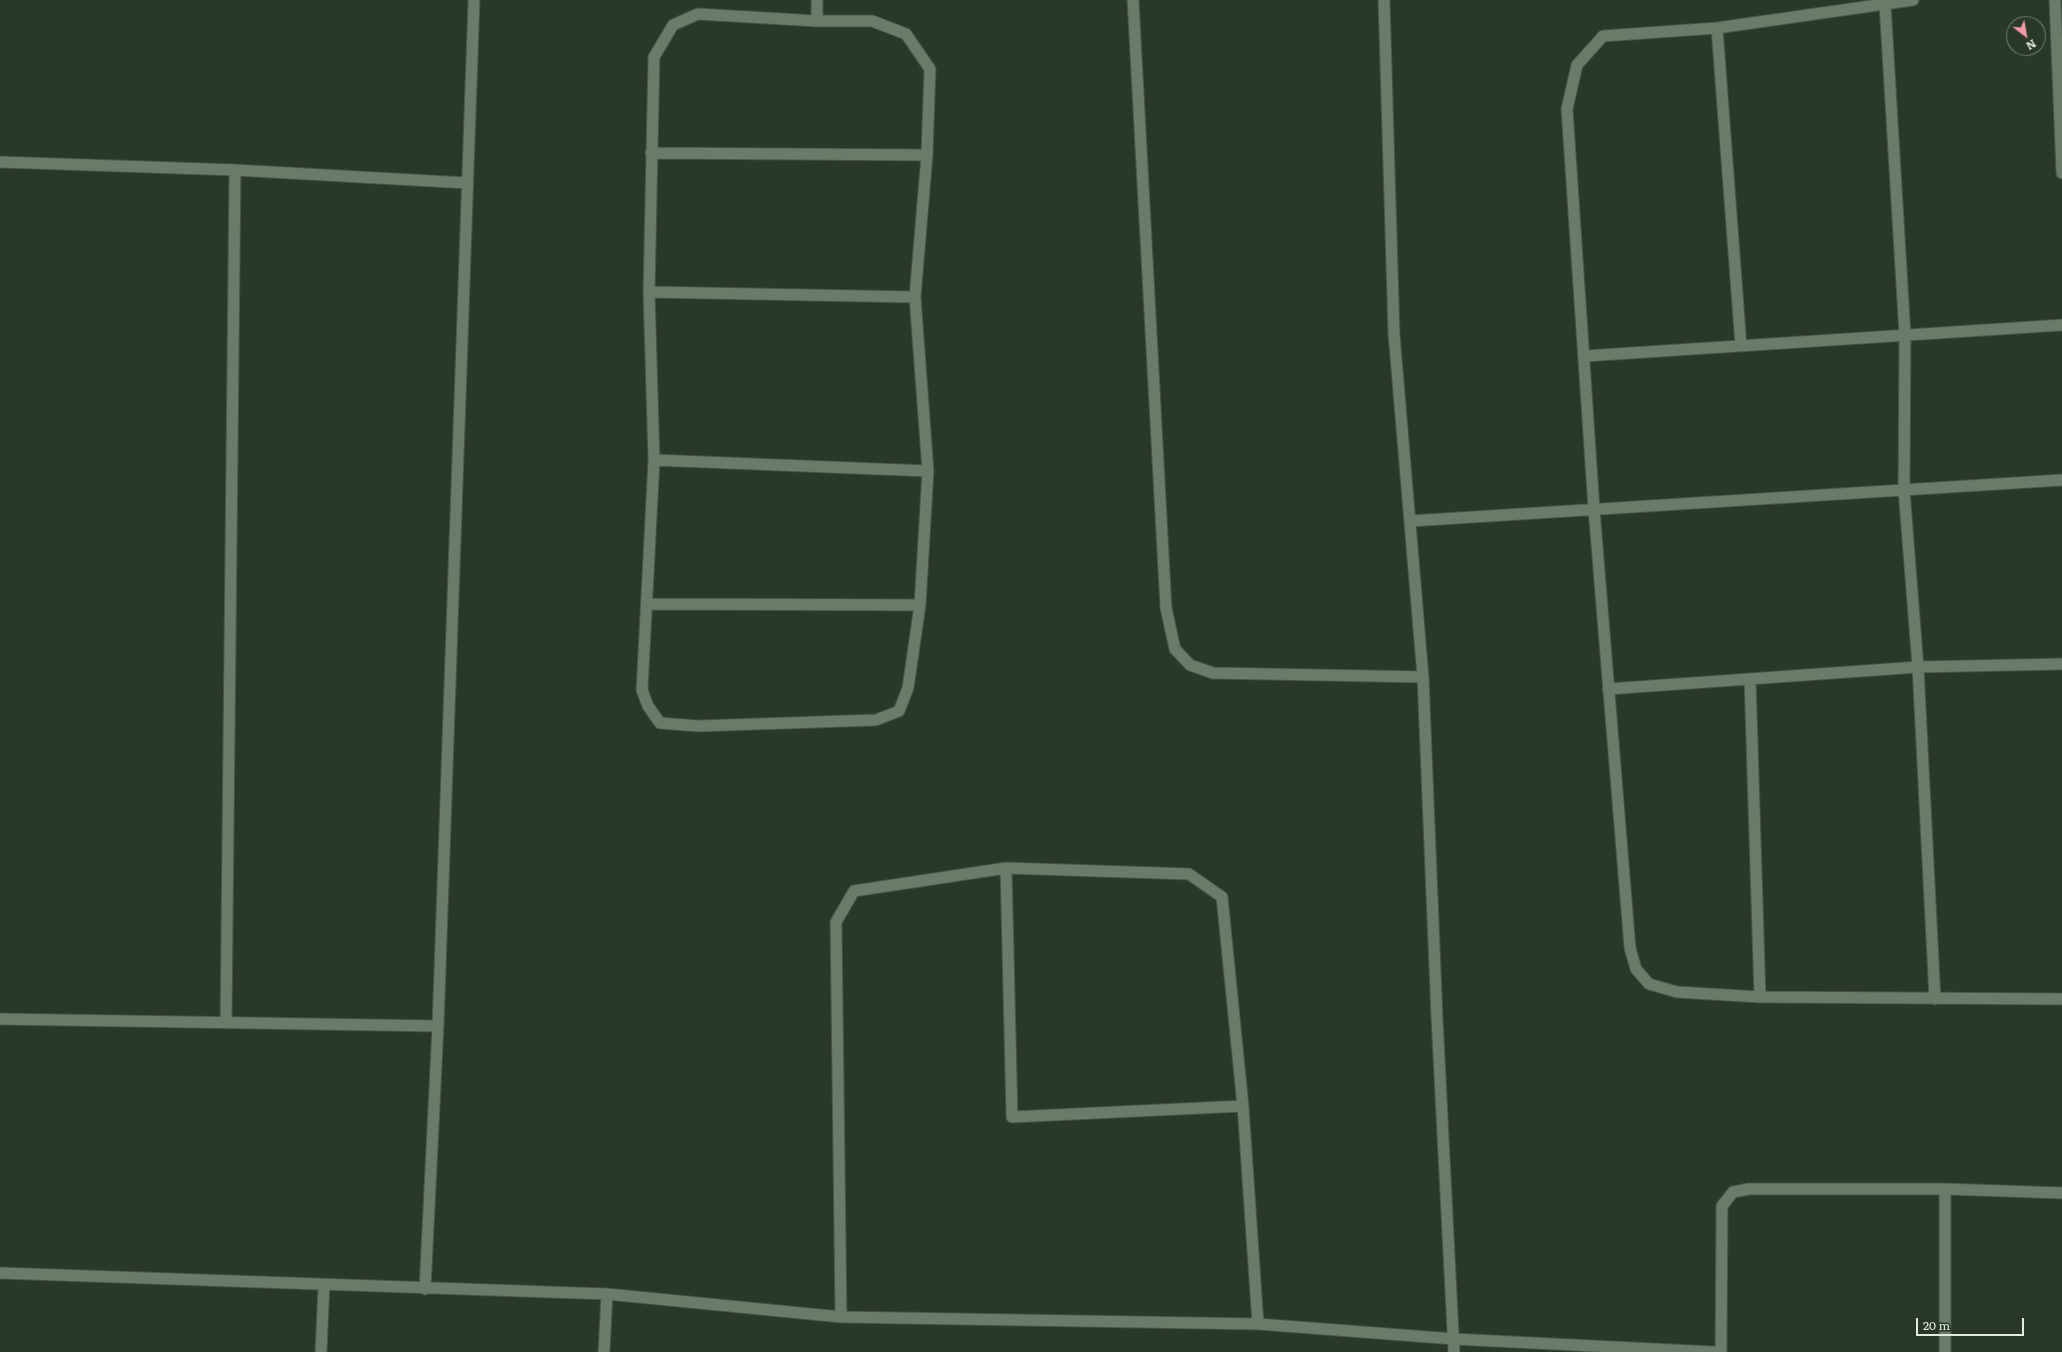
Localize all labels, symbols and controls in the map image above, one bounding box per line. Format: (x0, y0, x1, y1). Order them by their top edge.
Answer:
north arrow (2006, 16, 2046, 56)
text: N (2024, 36, 2040, 55)
scale bar (1918, 1310, 2026, 1336)
text: 20 m (1923, 1316, 1950, 1334)

